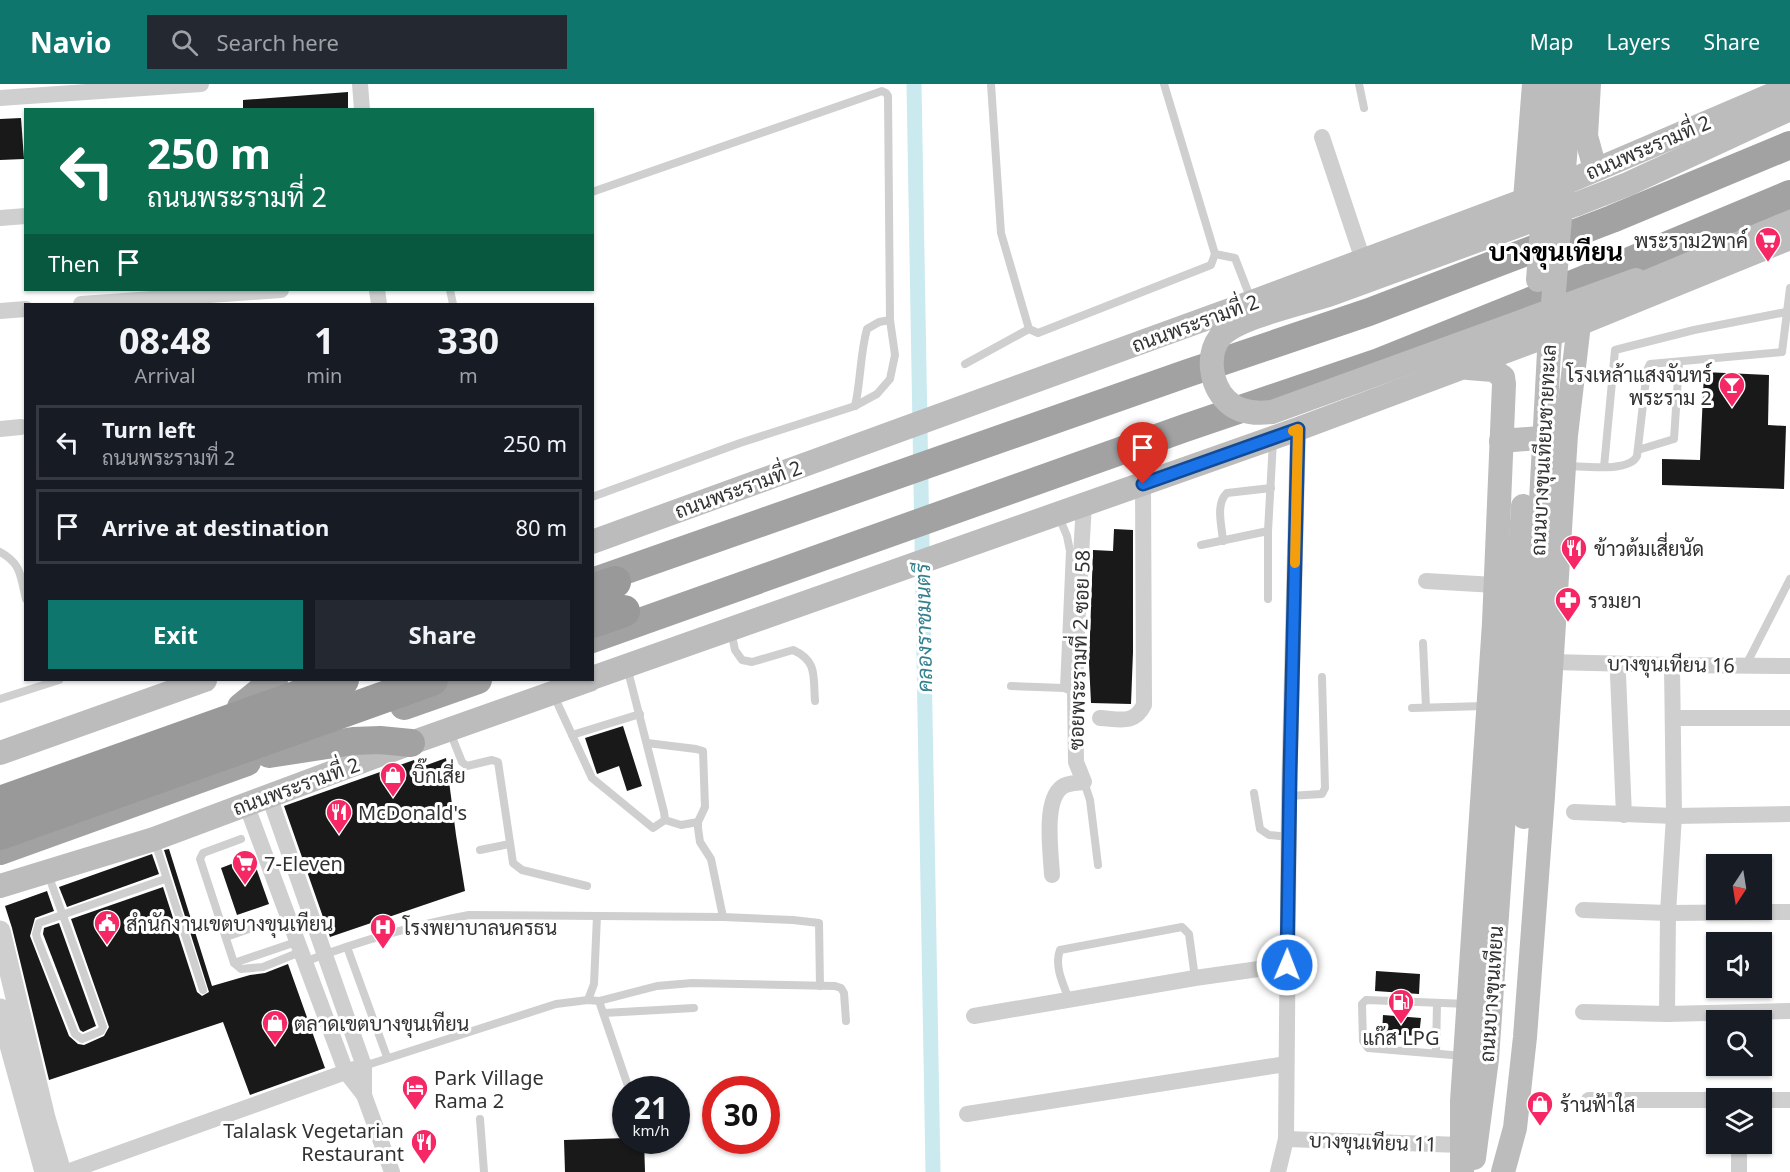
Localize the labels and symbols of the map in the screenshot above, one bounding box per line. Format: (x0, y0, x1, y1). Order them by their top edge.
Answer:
street label: ถนนพระรามที่ 2 (1580, 106, 1715, 185)
supermarket icon: พระราม2พาค์ (1753, 225, 1783, 263)
place label: พระราม2พาค์ (1634, 227, 1748, 254)
district label: บางขุนเทียน (1489, 233, 1623, 270)
street label: ถนนพระรามที่ 2 (1127, 285, 1262, 358)
street label: ถนนบางขุนเทียนชายทะเล (1524, 344, 1563, 557)
place label: โรงเหล้าแสงจันทร์ พระราม 2 (1566, 361, 1712, 411)
bar icon: โรงเหล้าแสงจันทร์ พระราม 2 (1717, 370, 1747, 408)
pin (1117, 422, 1168, 484)
street label: ถนนพระรามที่ 2 (670, 451, 805, 524)
place label: ข้าวต้มเสี่ยนัด (1594, 532, 1704, 562)
restaurant icon: ข้าวต้มเสี่ยนัด (1559, 533, 1589, 571)
street label: ซอยพระรามที่ 2 ซอย 58 (1059, 549, 1096, 751)
water label: คลองราชมนตรี (908, 561, 938, 693)
pharmacy icon: รวมยา (1553, 585, 1583, 623)
place label: รวมยา (1588, 587, 1641, 614)
street label: บางขุนเทียน 16 (1607, 649, 1735, 680)
street label: ถนนพระรามที่ 2 (228, 748, 363, 821)
place label: บิ๊กเสี่ย (412, 758, 466, 789)
shop icon: บิ๊กเสี่ย (378, 760, 408, 798)
restaurant icon: McDonald's (324, 797, 354, 835)
place label: McDonald's (358, 799, 467, 826)
supermarket icon: 7-Eleven (230, 848, 260, 886)
place label: 7-Eleven (264, 850, 343, 877)
north arrow (1706, 854, 1772, 920)
public building icon: สำนักงานเขตบางขุนเทียน (92, 908, 122, 946)
place label: สำนักงานเขตบางขุนเทียน (126, 910, 333, 938)
hospital icon: โรงพยาบาลนครธน (368, 912, 398, 950)
place label: โรงพยาบาลนครธน (402, 914, 557, 941)
street label: ถนนบางขุนเทียน (1473, 925, 1510, 1063)
position arrow (1255, 933, 1319, 997)
fuel station icon: แก๊ส LPG (1386, 987, 1416, 1025)
shop icon: ตลาดเขตบางขุนเทียน (260, 1008, 290, 1046)
place label: ตลาดเขตบางขุนเทียน (294, 1010, 469, 1038)
place label: แก๊ส LPG (1362, 1024, 1440, 1051)
place label: Park Village Rama 2 (434, 1064, 544, 1114)
hotel icon: Park Village Rama 2 (400, 1073, 430, 1111)
speed limit sign: 30 (702, 1076, 780, 1154)
shop icon: ร้านฟ้าใส (1525, 1089, 1555, 1127)
place label: ร้านฟ้าใส (1560, 1091, 1635, 1118)
place label: Talalask Vegetarian Restaurant (223, 1117, 404, 1167)
street label: บางขุนเทียน 11 (1309, 1126, 1437, 1159)
restaurant icon: Talalask Vegetarian Restaurant (409, 1127, 439, 1165)

